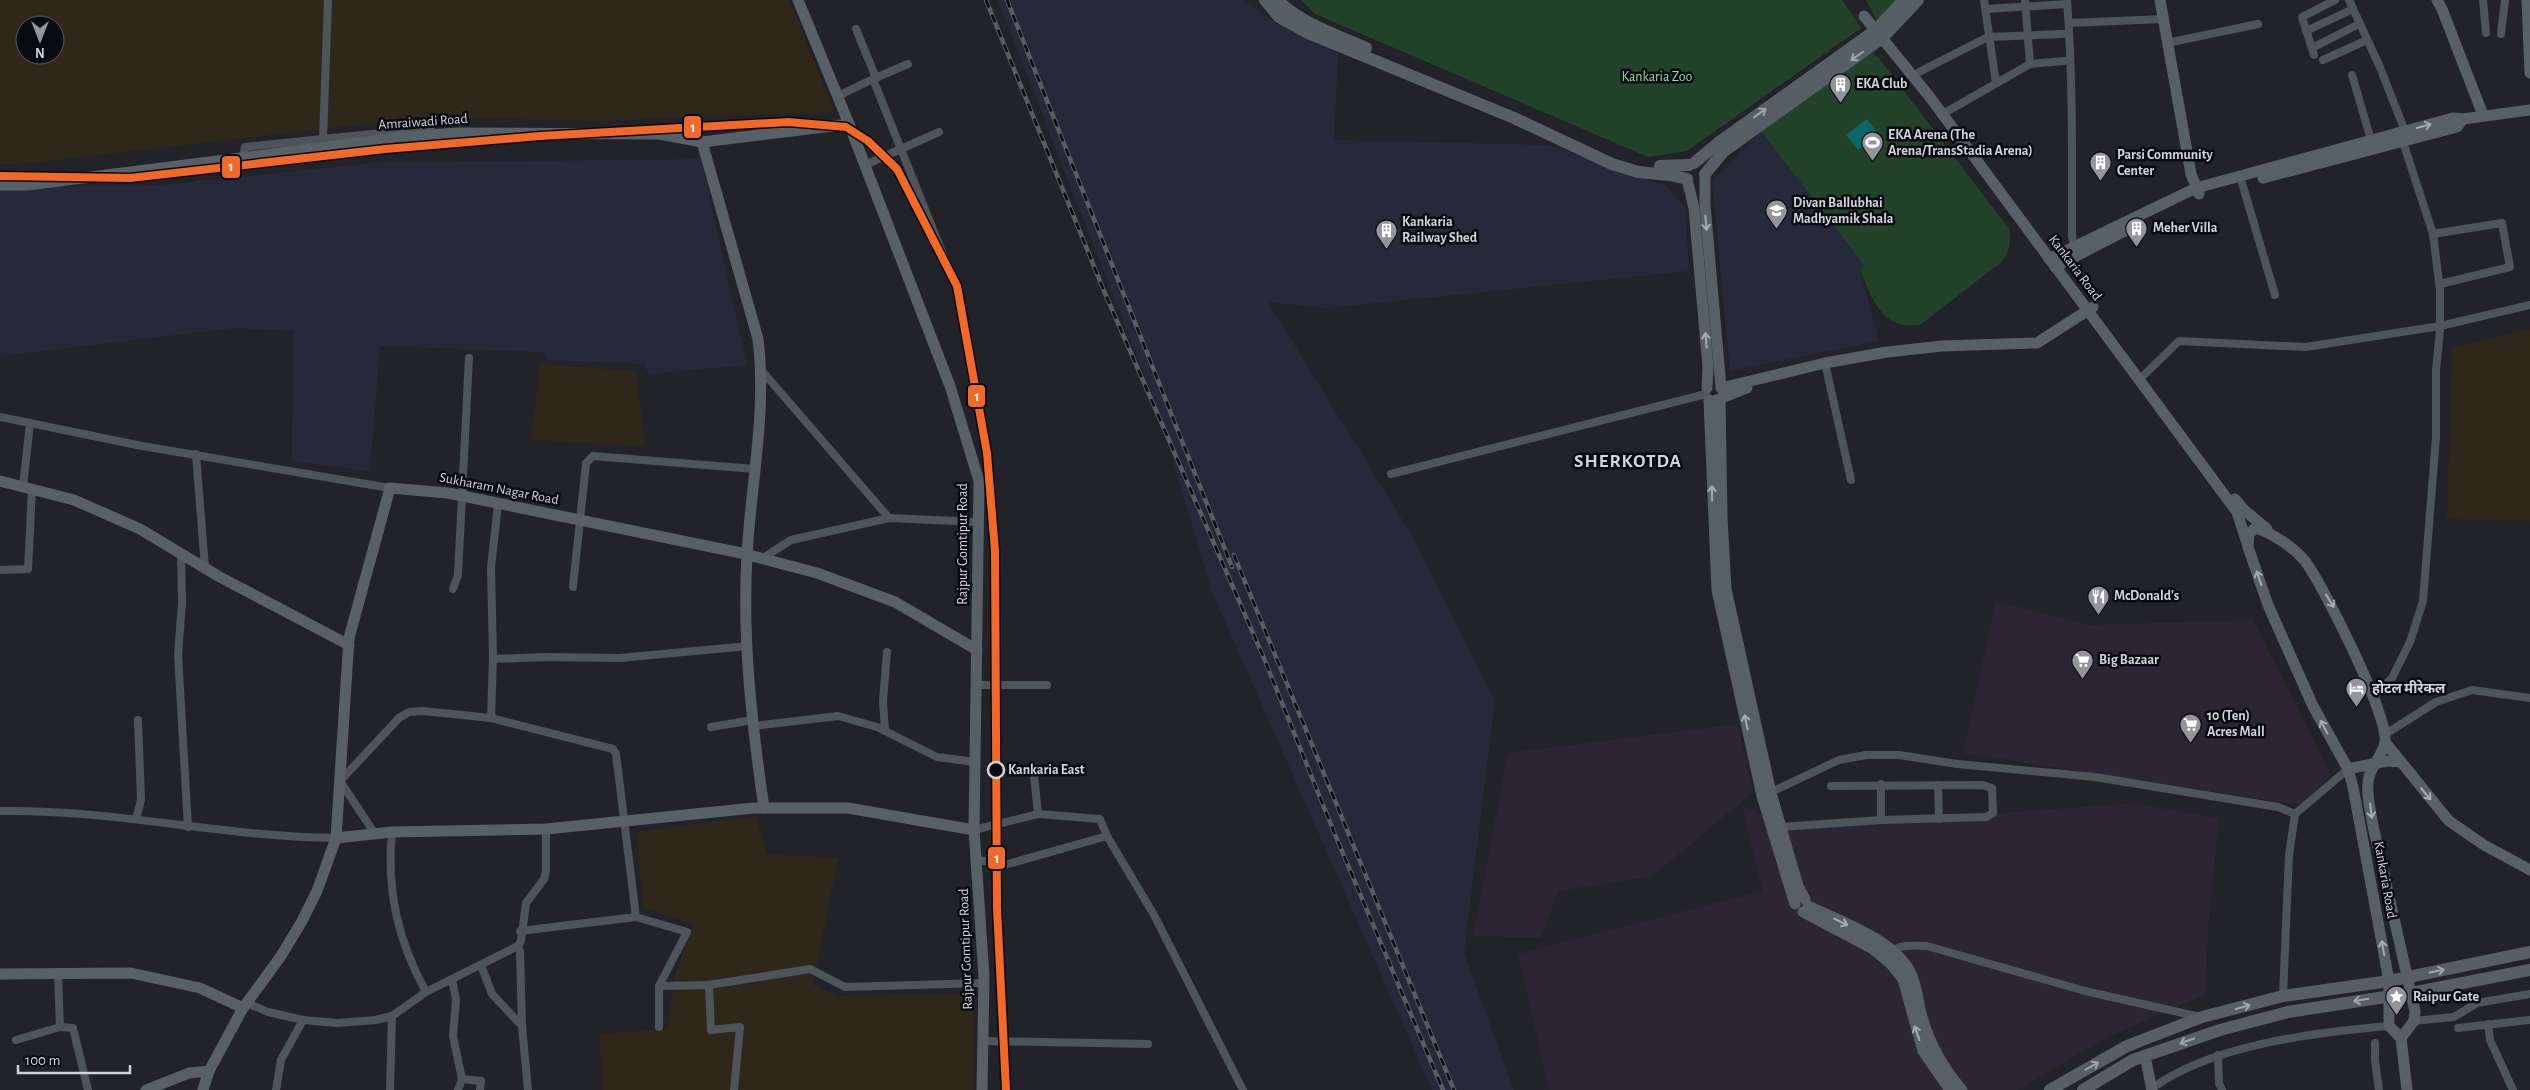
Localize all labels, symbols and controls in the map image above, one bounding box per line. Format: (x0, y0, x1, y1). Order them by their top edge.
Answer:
north arrow (15, 15, 65, 65)
text: N (35, 45, 45, 59)
one-way arrow (1850, 51, 1864, 61)
park label: Kankaria Zoo (1622, 70, 1693, 84)
building icon: EKA Club (1828, 72, 1852, 103)
place label: EKA Club (1856, 77, 1907, 91)
one-way arrow (1753, 108, 1767, 118)
street label: Amraiwadi Road (378, 112, 468, 132)
line badge: 1 (683, 115, 702, 139)
text: 1 (690, 121, 696, 135)
one-way arrow (2415, 121, 2431, 130)
place label: EKA Arena (The Arena/TransStadia Arena) (1888, 128, 2033, 158)
sports icon: EKA Arena (The Arena/TransStadia Arena) (1860, 131, 1884, 162)
place label: Parsi Community Center (2117, 148, 2213, 178)
building icon: Parsi Community Center (2089, 151, 2113, 182)
line badge: 1 (221, 155, 241, 179)
text: 1 (228, 160, 234, 174)
place label: Divan Ballubhai Madhyamik Shala (1793, 196, 1894, 226)
school or university icon: Divan Ballubhai Madhyamik Shala (1765, 199, 1789, 230)
one-way arrow (1702, 214, 1711, 230)
place label: Kankaria Railway Shed (1402, 215, 1478, 245)
building icon: Meher Villa (2125, 216, 2149, 247)
building icon: Kankaria Railway Shed (1374, 218, 1398, 249)
place label: Meher Villa (2153, 221, 2218, 235)
street label: Kankaria Road (2046, 233, 2104, 303)
one-way arrow (1701, 332, 1710, 348)
line badge: 1 (967, 384, 986, 408)
text: 1 (974, 390, 980, 404)
district label: SHERKOTDA (1574, 452, 1682, 471)
street label: Sukharam Nagar Road (438, 471, 560, 507)
street label: Rajpur Gomtipur Road (956, 483, 970, 605)
one-way arrow (1707, 485, 1717, 502)
one-way arrow (2254, 571, 2263, 587)
restaurant icon: McDonald's (2086, 584, 2110, 615)
place label: McDonald's (2114, 589, 2179, 603)
one-way arrow (2325, 594, 2335, 608)
supermarket icon: Big Bazaar (2071, 648, 2095, 679)
place label: Big Bazaar (2099, 653, 2159, 667)
hotel icon: होटल मीरेकल (2344, 677, 2368, 708)
place label: होटल मीरेकल (2372, 679, 2446, 696)
place label: 10 (Ten) Acres Mall (2207, 709, 2265, 739)
supermarket icon: 10 (Ten) Acres Mall (2179, 712, 2203, 743)
one-way arrow (1741, 715, 1750, 731)
one-way arrow (2319, 720, 2328, 735)
marker: Kankaria East (987, 761, 1005, 779)
place label: Kankaria East (1008, 763, 1085, 777)
one-way arrow (2421, 787, 2432, 800)
one-way arrow (2366, 802, 2376, 818)
street label: Kankaria Road (2371, 840, 2399, 920)
line badge: 1 (987, 846, 1006, 870)
text: 1 (994, 852, 1000, 866)
street label: Rajpur Gomtipur Road (957, 888, 975, 1010)
one-way arrow (1833, 917, 1848, 927)
one-way arrow (2377, 940, 2387, 956)
one-way arrow (2428, 966, 2444, 975)
place icon: Raipur Gate (2385, 985, 2409, 1016)
place label: Raipur Gate (2413, 990, 2479, 1004)
one-way arrow (2354, 996, 2370, 1006)
one-way arrow (2234, 1001, 2250, 1011)
one-way arrow (1912, 1026, 1921, 1041)
one-way arrow (2179, 1037, 2195, 1046)
scale bar (18, 1042, 130, 1074)
text: 100 m (25, 1053, 60, 1068)
one-way arrow (2084, 1060, 2098, 1070)

